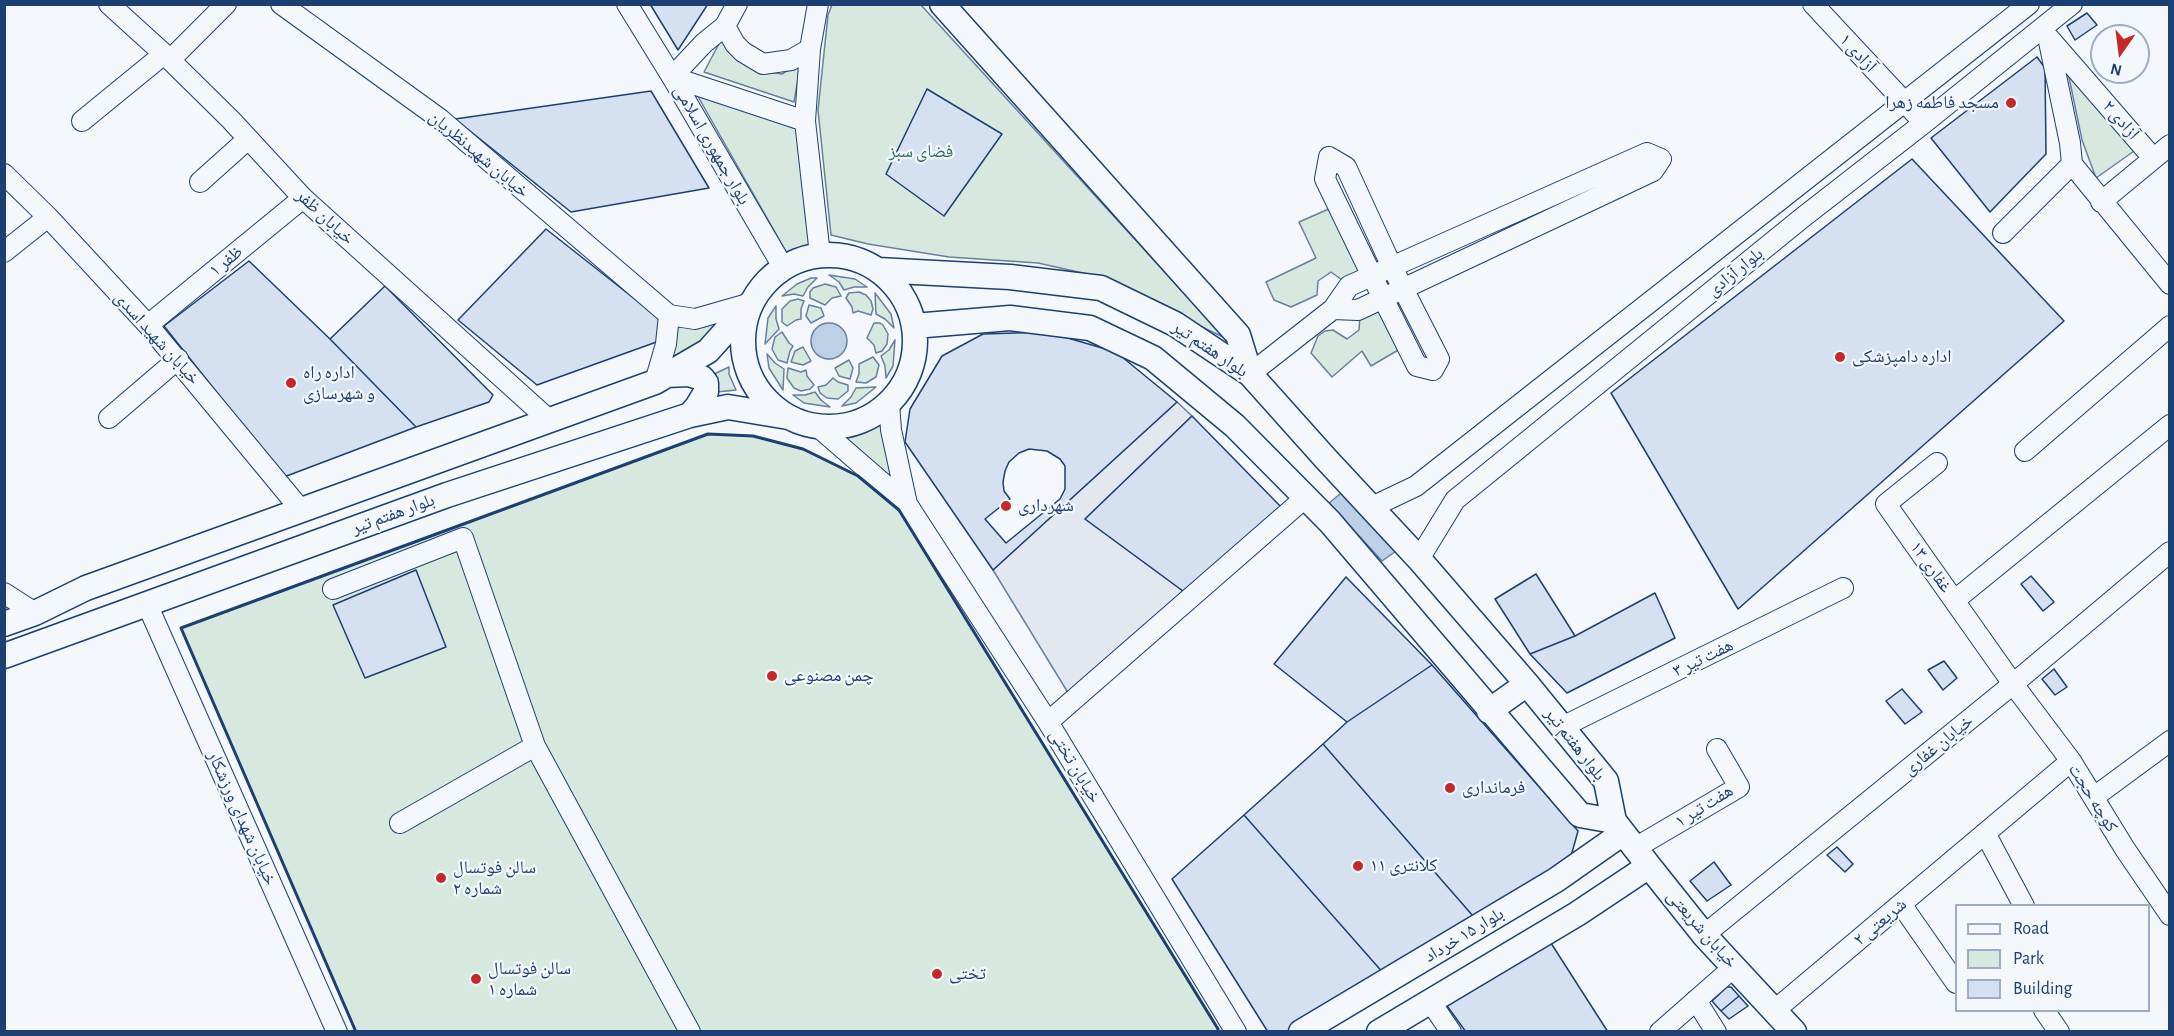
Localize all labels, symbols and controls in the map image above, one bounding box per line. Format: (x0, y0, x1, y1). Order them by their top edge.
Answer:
north arrow (2090, 24, 2150, 84)
street label: آزادی ۱ (1835, 29, 1881, 77)
text: N (2109, 60, 2123, 79)
street label: بلوار جمهوری اسلامی (669, 81, 755, 209)
place label: مسجد فاطمه زهرا (1885, 92, 1999, 114)
marker: مسجد فاطمه زهرا (2004, 96, 2018, 110)
street label: آزادی ۲ (2098, 96, 2144, 144)
street label: خیابان شهیدنظریان (425, 106, 533, 202)
park label: فضای سبز (889, 141, 953, 163)
street label: خیابان ظفر (291, 185, 359, 249)
street label: ظفر ۱ (205, 241, 247, 281)
street label: بلوار آزادی (1703, 243, 1767, 301)
street label: خیابان شهید اسدی (110, 287, 204, 389)
street label: بلوار هفتم تیر (1168, 316, 1252, 382)
place label: اداره دامپزشکی (1852, 346, 1951, 368)
marker: اداره دامپزشکی (1833, 350, 1847, 364)
place label: اداره راه و شهرسازی (303, 362, 375, 404)
marker: اداره راه و شهرسازی (284, 376, 298, 390)
street label: بلوار هفتم تیر (348, 489, 438, 539)
place label: شهرداری (1018, 495, 1074, 517)
marker: شهرداری (999, 499, 1013, 513)
street label: غفاری ۱۳ (1905, 537, 1957, 597)
street label: هفت تیر ۳ (1669, 634, 1737, 682)
place label: چمن مصنوعی (784, 665, 874, 687)
marker: چمن مصنوعی (765, 669, 779, 683)
street label: بلوار هفتم تیر (1540, 703, 1610, 785)
street label: خیابان غفاری (1898, 710, 1978, 780)
street label: خیابان تختی (1044, 725, 1106, 807)
street label: خیابان شهدای ورزشکار (203, 747, 281, 889)
street label: کوچه حجت (2064, 760, 2122, 836)
place label: فرمانداری (1462, 777, 1525, 799)
street label: هفت تیر ۱ (1671, 780, 1737, 832)
marker: فرمانداری (1443, 781, 1457, 795)
place label: کلانتری ۱۱ (1370, 855, 1437, 877)
place label: سالن فوتسال شماره ۲ (453, 857, 536, 900)
marker: کلانتری ۱۱ (1351, 859, 1365, 873)
marker: سالن فوتسال شماره ۲ (434, 871, 448, 885)
street label: خیابان شریعتی (1662, 885, 1742, 973)
street label: شریعتی ۲ (1849, 894, 1911, 950)
street label: بلوار ۱۵ خرداد (1420, 903, 1508, 967)
legend (1955, 904, 2150, 1012)
text: Road (2013, 920, 2049, 938)
text: Park (2013, 950, 2044, 968)
place label: سالن فوتسال شماره ۱ (488, 958, 571, 1000)
place label: تختی (949, 963, 986, 985)
marker: تختی (930, 967, 944, 981)
marker: سالن فوتسال شماره ۱ (469, 972, 483, 986)
text: Building (2013, 980, 2072, 998)

